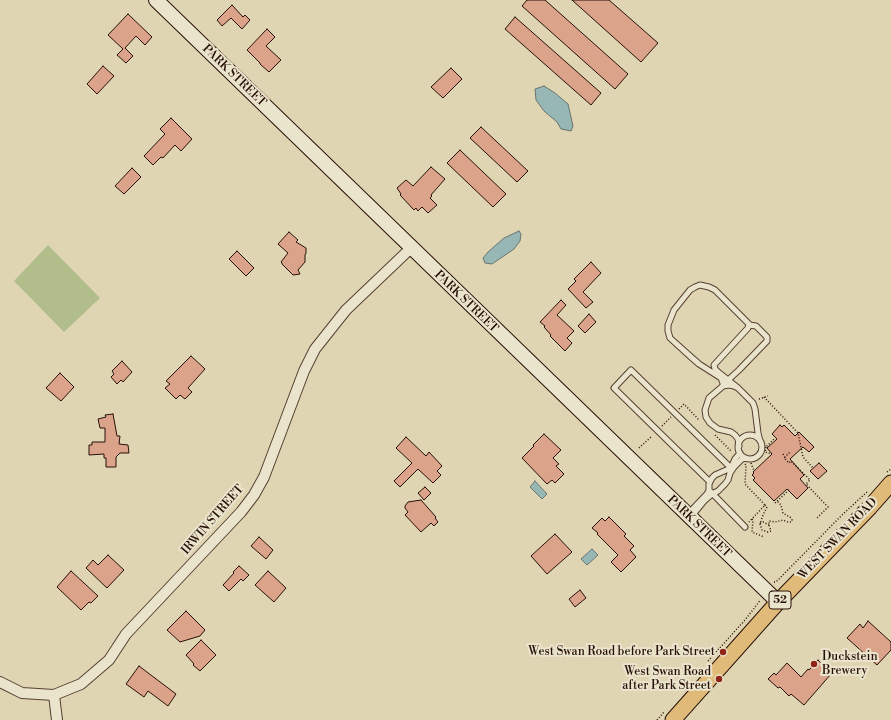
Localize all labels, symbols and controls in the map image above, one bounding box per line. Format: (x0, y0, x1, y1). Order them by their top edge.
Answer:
street label: PARK STREET (199, 42, 269, 110)
street label: PARK STREET (431, 268, 501, 336)
street label: IRWIN STREET (179, 482, 247, 558)
street label: PARK STREET (664, 493, 734, 561)
street label: WEST SWAN ROAD (795, 495, 881, 583)
road number: 52 (769, 591, 791, 609)
place label: West Swan Road before Park Street (528, 645, 715, 659)
marker: West Swan Road before Park Street (718, 647, 728, 657)
place label: Duckstein Brewery (822, 650, 878, 678)
marker: Duckstein Brewery (809, 659, 819, 669)
place label: West Swan Road after Park Street (622, 665, 711, 693)
marker: West Swan Road after Park Street (714, 674, 724, 684)

